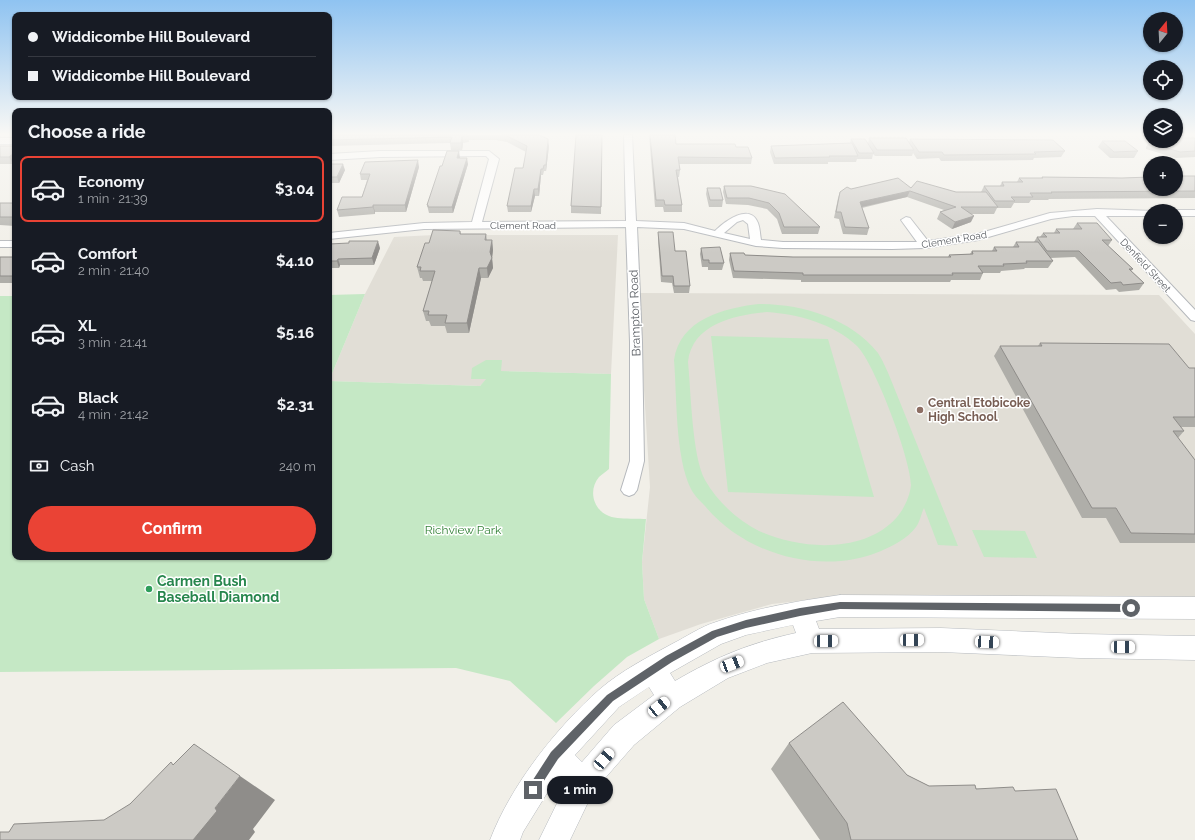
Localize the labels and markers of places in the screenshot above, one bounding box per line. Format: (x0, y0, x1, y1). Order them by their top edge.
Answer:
place label: Central Etobicoke High School (928, 396, 1030, 424)
marker: Central Etobicoke High School (915, 405, 925, 415)
place label: Carmen Bush Baseball Diamond (157, 573, 279, 605)
marker: Carmen Bush Baseball Diamond (144, 584, 154, 594)

